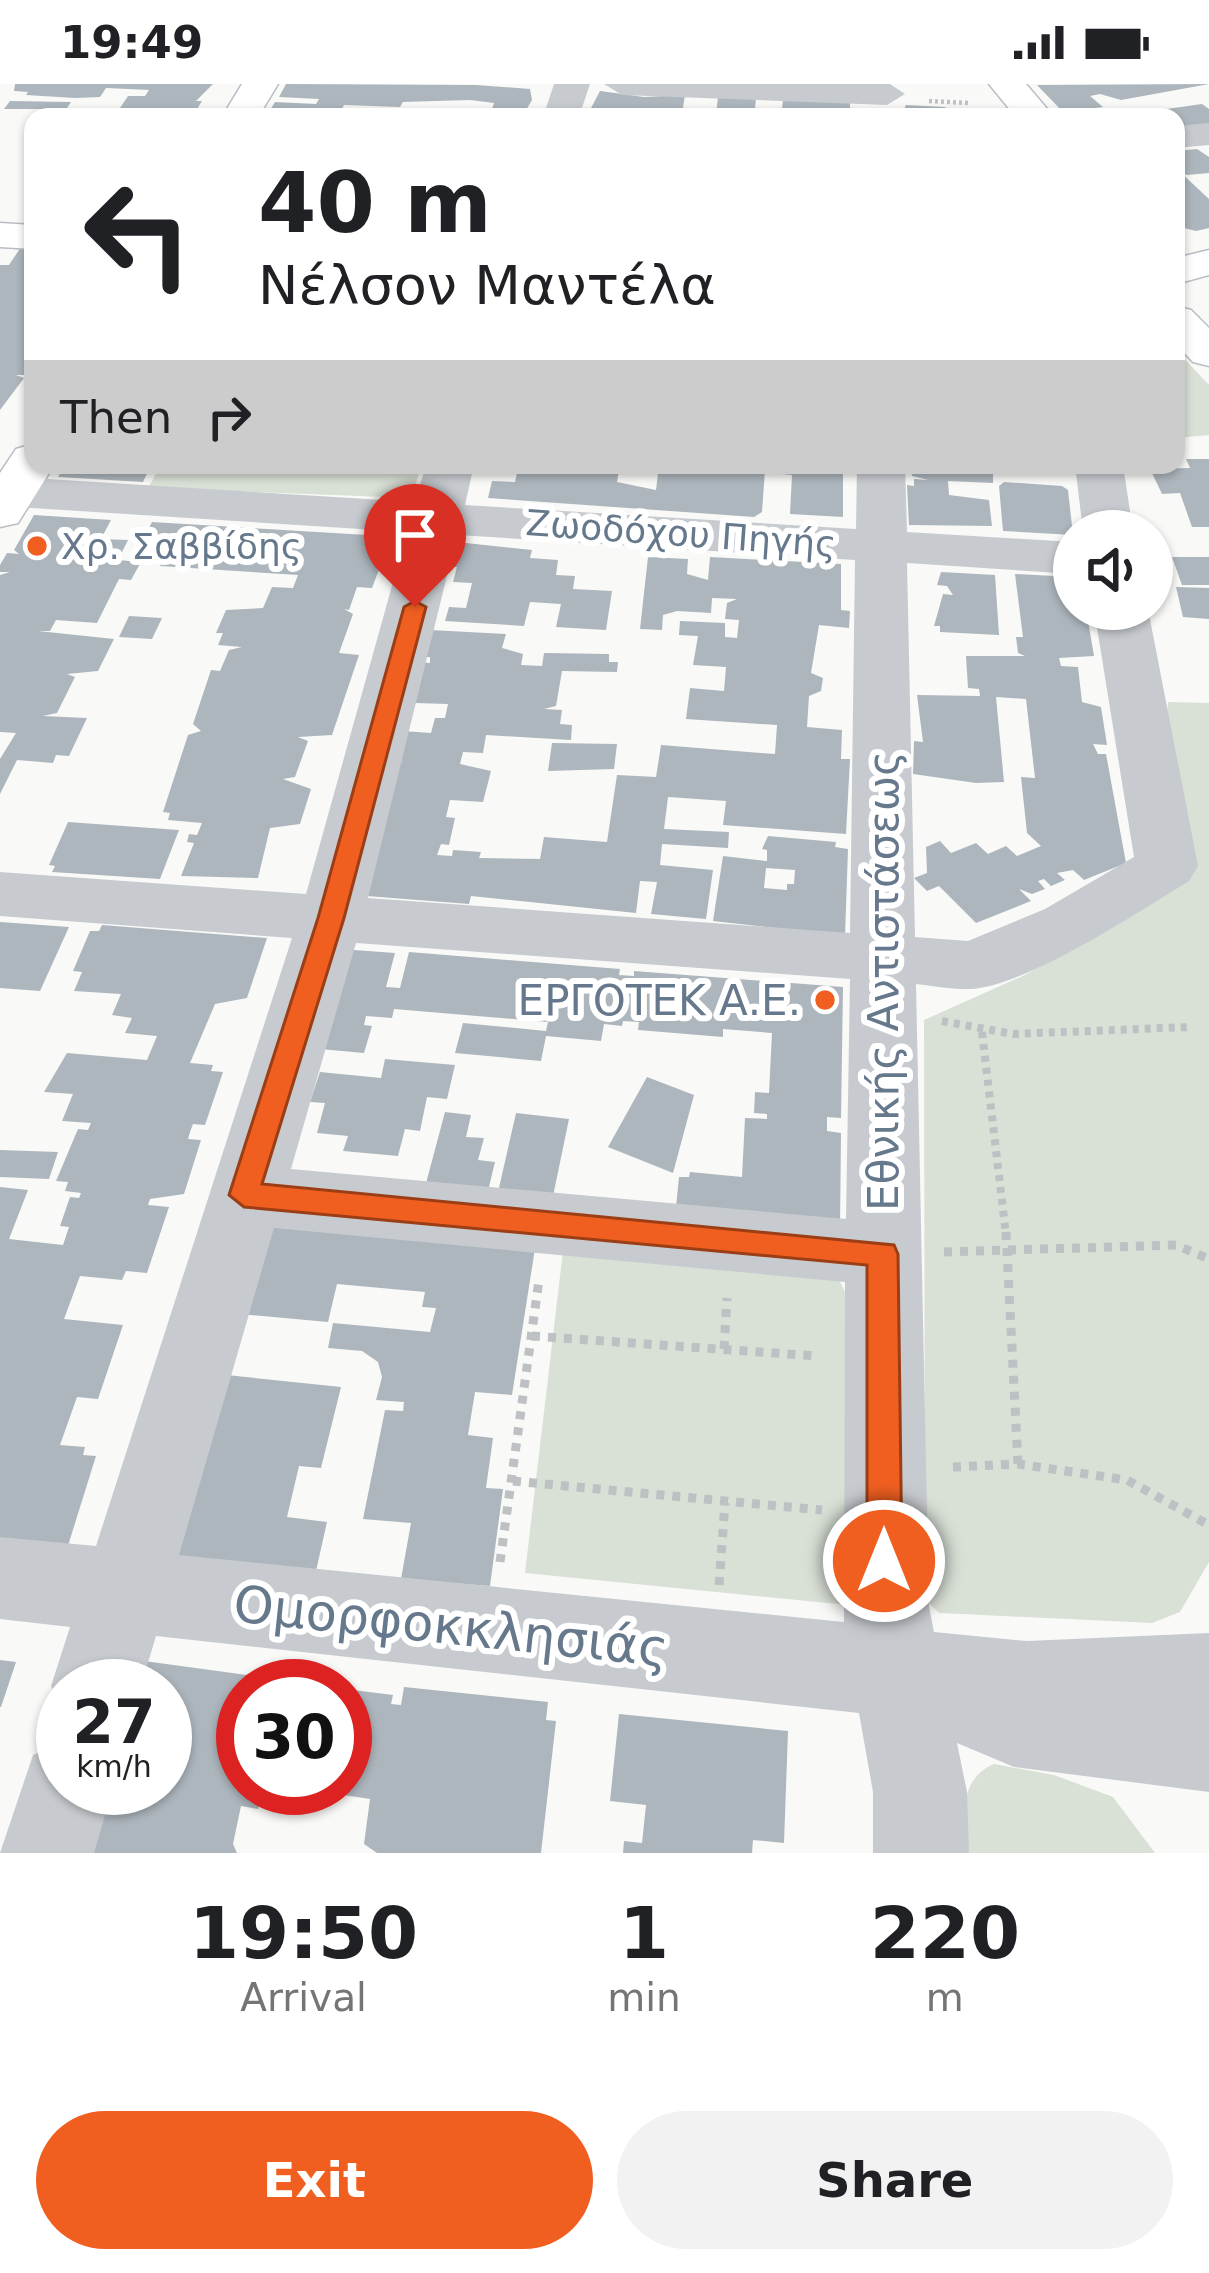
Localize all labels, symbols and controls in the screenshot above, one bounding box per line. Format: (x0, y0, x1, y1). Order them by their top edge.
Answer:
text: 19:49 (60, 16, 203, 69)
text: 40 m (258, 154, 492, 252)
icon: left (60, 156, 216, 312)
text: Νέλσον Μαντέλα (258, 254, 716, 317)
icon: right (196, 384, 262, 450)
text: Then (60, 391, 172, 444)
pin (364, 484, 466, 607)
icon: arrive (382, 502, 448, 568)
street label: Ζωοδόχου Πηγής (524, 502, 838, 565)
map controls (1053, 510, 1173, 630)
button: sound (1053, 510, 1173, 630)
place label: Χρ. Σαββίδης (61, 526, 302, 567)
marker: Χρ. Σαββίδης (24, 533, 50, 559)
street label: Εθνικής Αντιστάσεως (859, 751, 908, 1211)
place label: ΕΡΓΟΤΕΚ Α.Ε. (518, 976, 801, 1025)
marker: ΕΡΓΟΤΕΚ Α.Ε. (812, 987, 838, 1013)
position arrow (821, 1498, 947, 1624)
street label: Ομορφοκκλησιάς (231, 1574, 671, 1679)
speed limit sign: 30 (216, 1659, 372, 1815)
text: 27 (72, 1687, 156, 1757)
text: km/h (76, 1749, 152, 1784)
text: 19:50 (189, 1891, 418, 1975)
text: 1 (619, 1891, 669, 1975)
text: 220 (870, 1891, 1020, 1975)
text: Arrival (240, 1975, 367, 2020)
text: min (607, 1975, 681, 2020)
text: m (926, 1975, 964, 2020)
button: Exit (36, 2111, 593, 2249)
button: Share (617, 2111, 1173, 2249)

